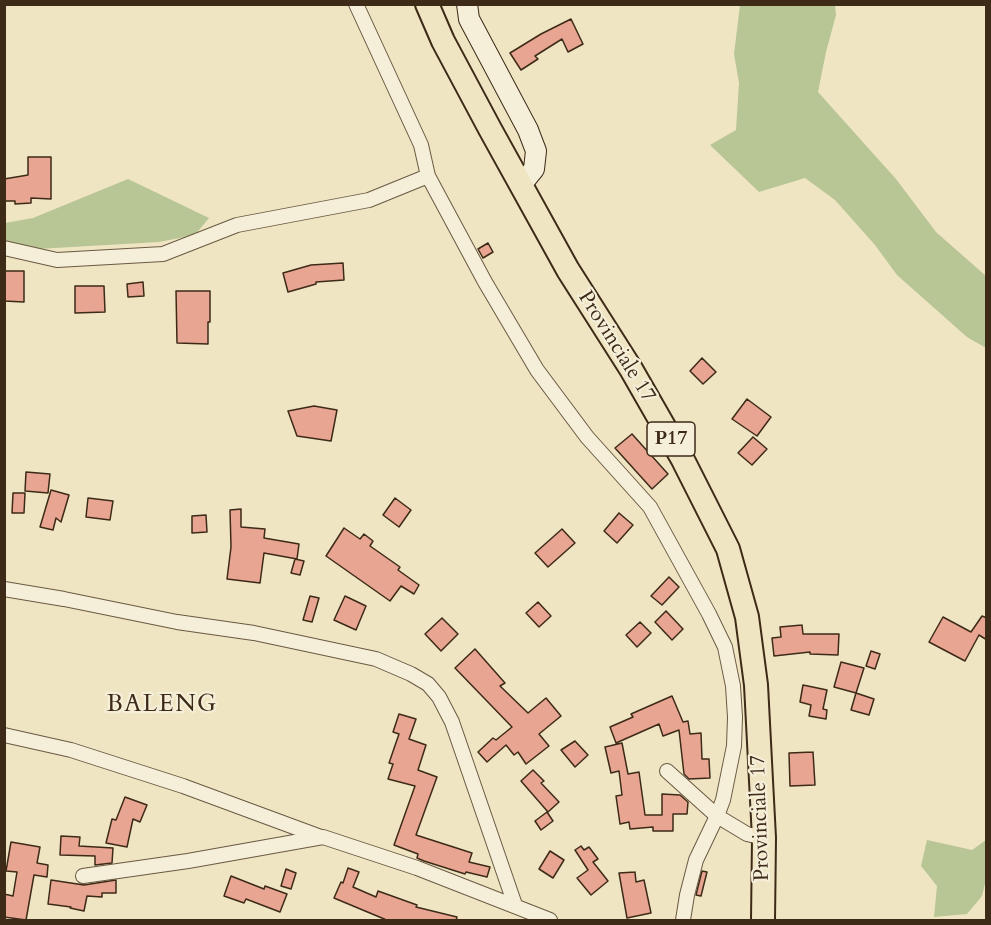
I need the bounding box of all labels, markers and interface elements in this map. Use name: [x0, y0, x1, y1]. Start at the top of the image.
street label: Provinciale 17: [572, 287, 660, 407]
road number: P17: [647, 422, 695, 456]
district label: BALENG: [106, 691, 218, 719]
street label: Provinciale 17: [746, 754, 776, 882]

